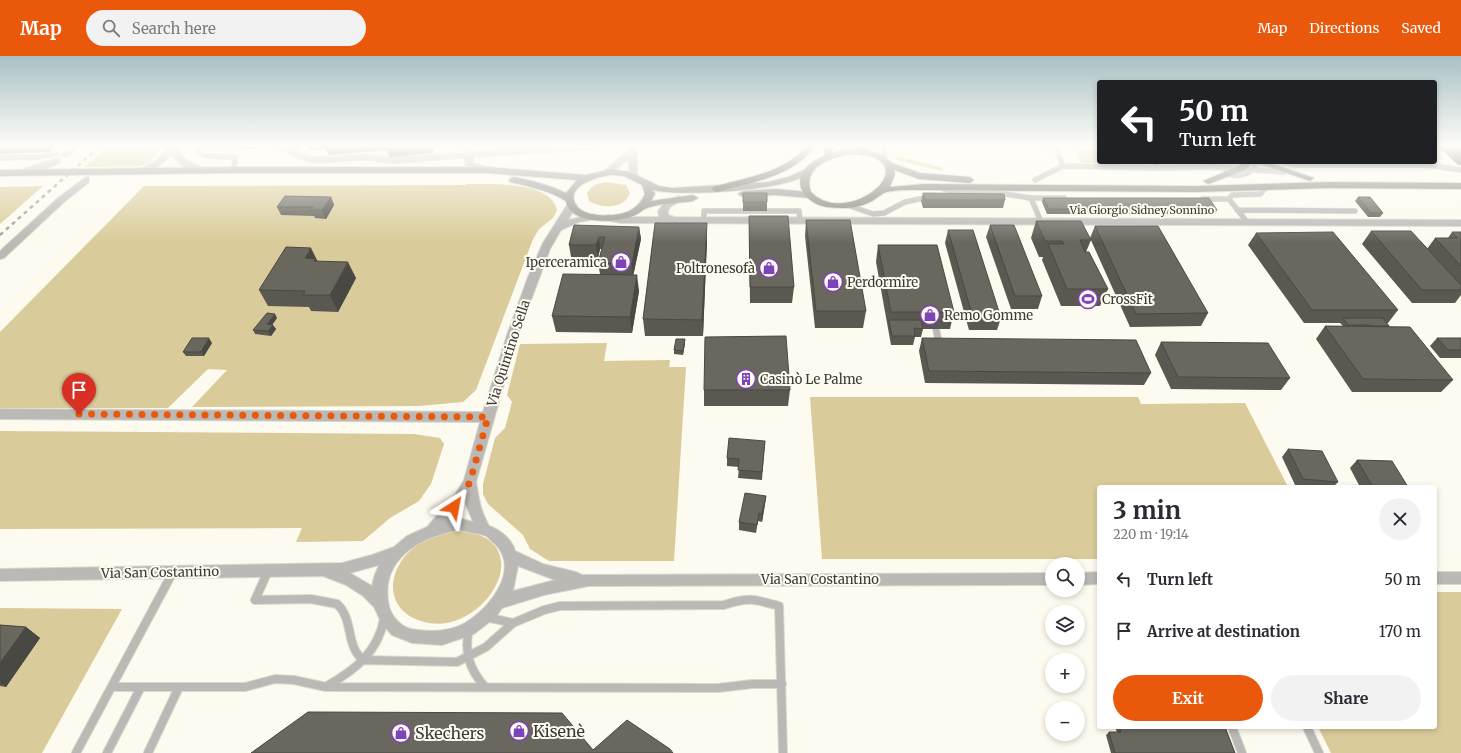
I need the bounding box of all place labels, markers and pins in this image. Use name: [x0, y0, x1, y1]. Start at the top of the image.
shop icon: Iperceramica: [610, 251, 632, 273]
place label: Iperceramica: [526, 254, 607, 271]
shop icon: Poltronesofà: [758, 257, 780, 279]
place label: Poltronesofà: [676, 260, 755, 277]
shop icon: Perdormire: [822, 271, 844, 293]
place label: Perdormire: [847, 274, 918, 291]
sports icon: CrossFit: [1077, 288, 1099, 310]
place label: CrossFit: [1102, 291, 1153, 308]
shop icon: Remo Gomme: [919, 304, 941, 326]
place label: Remo Gomme: [944, 307, 1033, 324]
building icon: Casinò Le Palme: [735, 368, 757, 390]
place label: Casinò Le Palme: [760, 371, 863, 388]
pin: [62, 373, 96, 414]
shop icon: Kisenè: [508, 720, 530, 742]
place label: Kisenè: [533, 721, 585, 741]
shop icon: Skechers: [390, 722, 412, 744]
place label: Skechers: [415, 723, 485, 743]

